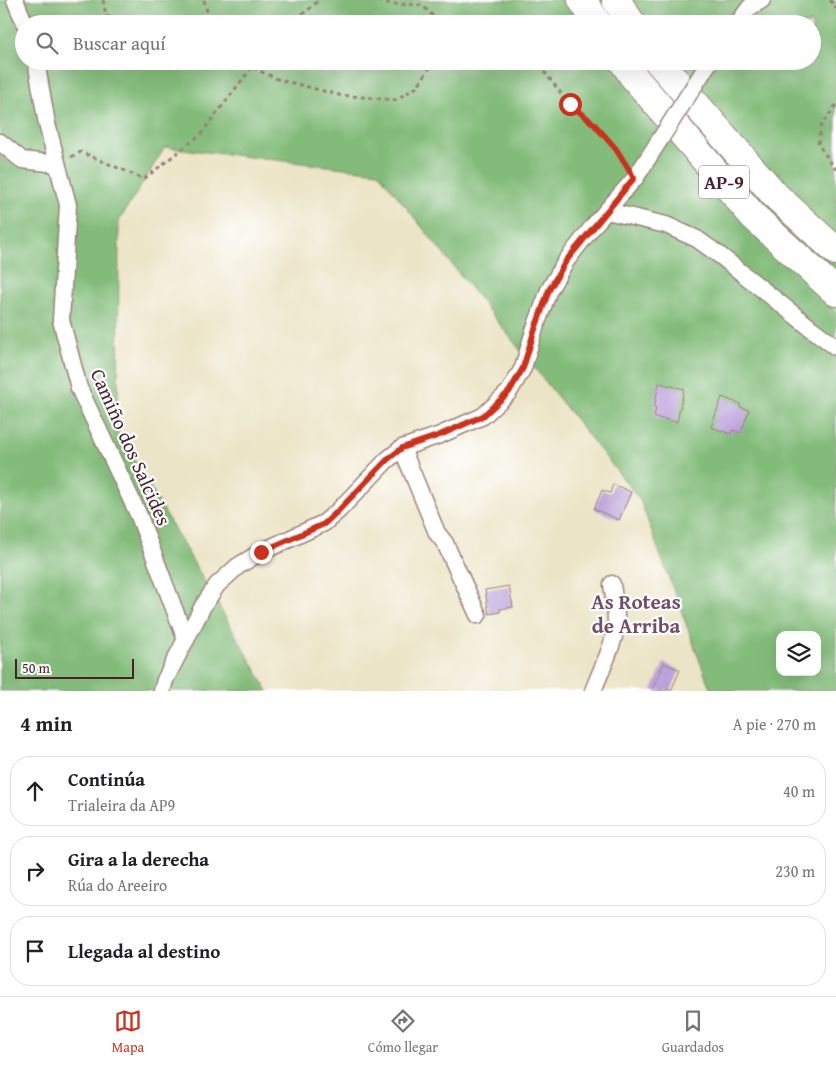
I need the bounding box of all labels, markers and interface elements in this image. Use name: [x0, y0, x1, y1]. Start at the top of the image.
search box: [15, 15, 821, 70]
icon: search: [33, 29, 61, 57]
text: Buscar aquí: [73, 29, 166, 57]
route start: [559, 93, 582, 116]
road number: AP-9: [699, 166, 749, 198]
street label: Camiño dos Salcides: [84, 364, 179, 530]
route end: [250, 541, 273, 564]
district label: As Roteas de Arriba: [591, 586, 681, 641]
map controls: [776, 631, 821, 676]
button: layers: [776, 631, 821, 676]
scale bar: [15, 656, 134, 679]
text: 50 m: [22, 658, 50, 678]
text: 4 min: [20, 708, 72, 739]
text: A pie · 270 m: [733, 712, 816, 736]
text: Continúa: [68, 765, 145, 793]
icon: ahead: [21, 777, 49, 805]
text: 40 m: [783, 779, 815, 803]
text: Trialeira da AP9: [68, 793, 175, 817]
text: Gira a la derecha: [68, 845, 209, 873]
icon: right: [21, 857, 49, 885]
text: 230 m: [775, 859, 815, 883]
text: Rúa do Areeiro: [68, 873, 167, 897]
icon: arrive: [21, 937, 49, 965]
text: Llegada al destino: [68, 937, 220, 965]
tab: Mapa: [112, 1007, 144, 1057]
tab: Cómo llegar: [368, 1007, 438, 1057]
tab: Guardados: [662, 1007, 724, 1057]

